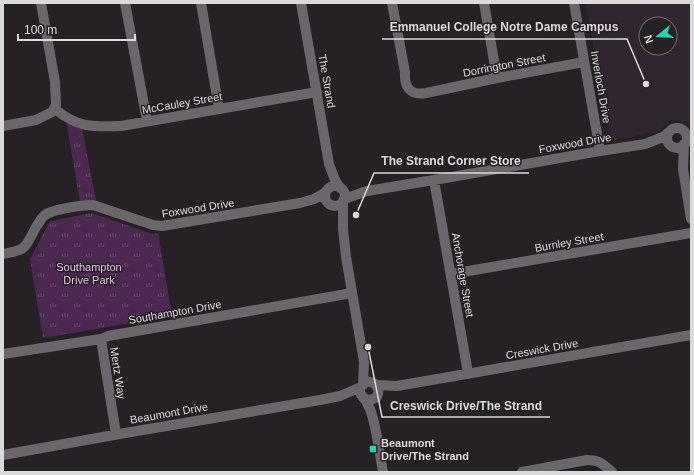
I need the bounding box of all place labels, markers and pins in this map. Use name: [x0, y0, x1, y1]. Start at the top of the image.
callout: Emmanuel College Notre Dame Campus: [382, 15, 627, 39]
callout: The Strand Corner Store: [374, 149, 529, 173]
callout: Creswick Drive/The Strand: [382, 393, 550, 417]
place label: Beaumont Drive/The Strand: [381, 437, 469, 462]
marker: Beaumont Drive/The Strand: [368, 444, 378, 454]

